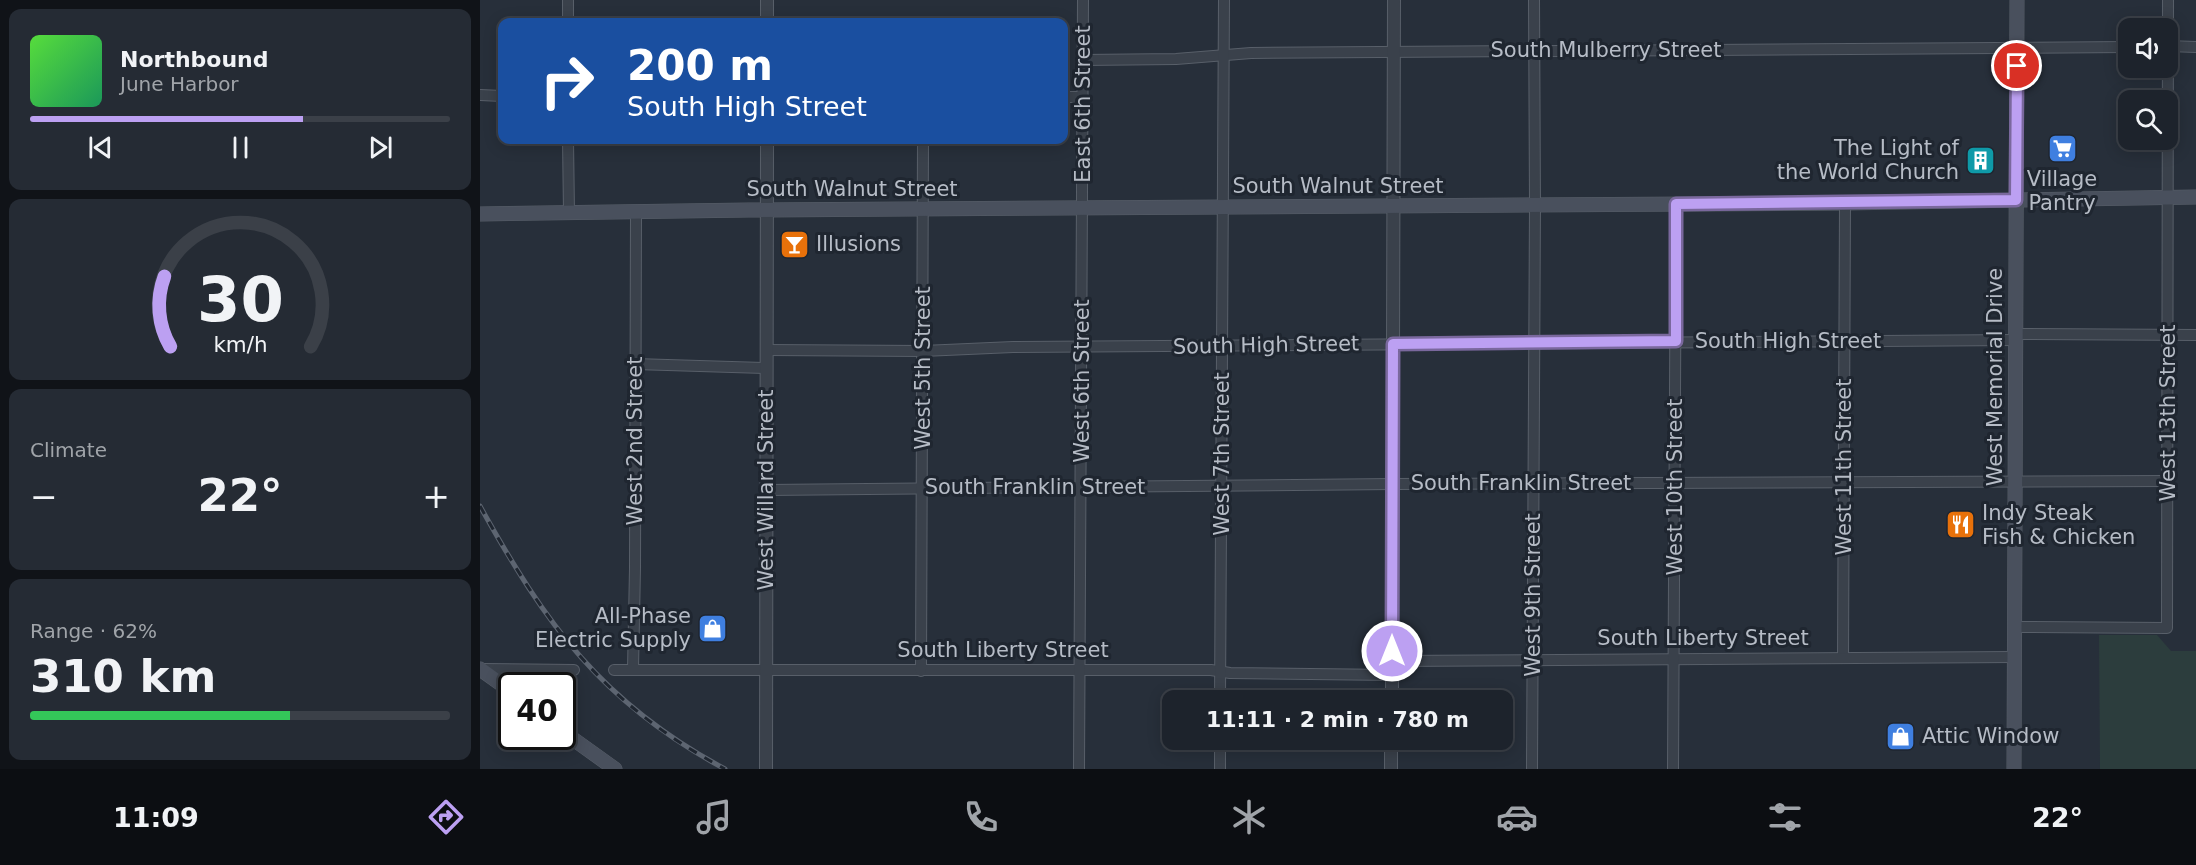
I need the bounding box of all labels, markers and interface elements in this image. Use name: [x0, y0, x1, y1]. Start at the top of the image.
map controls: [2118, 18, 2178, 150]
button: sound: [2118, 18, 2178, 78]
street label: East 6th Street: [1071, 25, 1095, 183]
street label: South Mulberry Street: [1490, 38, 1722, 62]
pin: [1991, 40, 2042, 91]
text: 200 m: [627, 41, 773, 90]
icon: right: [528, 42, 606, 120]
text: Northbound: [120, 47, 269, 72]
icon: arrive: [2000, 49, 2033, 82]
text: June Harbor: [120, 72, 239, 96]
button: search: [2118, 90, 2178, 150]
text: South High Street: [627, 91, 867, 122]
icon: previous: [84, 131, 117, 164]
icon: pause: [224, 131, 257, 164]
icon: next: [364, 131, 397, 164]
supermarket icon: Village Pantry: [2046, 132, 2078, 164]
place label: The Light of the World Church: [1777, 136, 1960, 184]
building icon: The Light of the World Church: [1964, 144, 1996, 176]
place label: Village Pantry: [2027, 167, 2097, 215]
street label: South Walnut Street: [1232, 174, 1444, 198]
street label: South Walnut Street: [746, 177, 958, 201]
bar icon: Illusions: [779, 228, 811, 260]
place label: Illusions: [816, 232, 901, 256]
text: 30: [197, 263, 283, 336]
street label: West Memorial Drive: [1983, 268, 2007, 486]
street label: West 5th Street: [911, 286, 935, 450]
street label: West 6th Street: [1070, 299, 1094, 463]
street label: West 13th Street: [2156, 324, 2180, 502]
street label: South High Street: [1695, 329, 1881, 353]
street label: South High Street: [1173, 331, 1359, 359]
text: km/h: [213, 332, 267, 357]
street label: West 2nd Street: [623, 357, 647, 525]
street label: West 7th Street: [1210, 372, 1234, 536]
street label: West 11th Street: [1832, 378, 1856, 556]
street label: West Willard Street: [754, 389, 778, 591]
street label: West 10th Street: [1663, 398, 1687, 576]
text: Climate: [30, 438, 107, 462]
text: 22°: [197, 469, 283, 522]
street label: South Franklin Street: [1411, 471, 1631, 495]
street label: South Franklin Street: [925, 475, 1145, 499]
text: −: [30, 477, 58, 516]
text: +: [422, 477, 450, 516]
place label: Indy Steak Fish & Chicken: [1982, 501, 2135, 549]
restaurant icon: Indy Steak Fish & Chicken: [1945, 509, 1977, 541]
street label: West 9th Street: [1521, 513, 1545, 677]
place label: All-Phase Electric Supply: [535, 604, 691, 652]
shop icon: All-Phase Electric Supply: [696, 612, 728, 644]
text: Range · 62%: [30, 619, 157, 643]
position arrow: [1360, 619, 1424, 683]
street label: South Liberty Street: [1597, 626, 1809, 650]
street label: South Liberty Street: [897, 638, 1109, 662]
text: 310 km: [30, 650, 216, 703]
speed limit sign: 40: [498, 672, 576, 750]
text: 11:11 · 2 min · 780 m: [1206, 707, 1469, 732]
shop icon: Attic Window: [1885, 720, 1917, 752]
place label: Attic Window: [1922, 724, 2059, 748]
icon: directions: [425, 796, 467, 838]
icon: music: [693, 796, 735, 838]
icon: phone: [960, 796, 1002, 838]
icon: climate: [1228, 796, 1270, 838]
icon: car: [1496, 796, 1538, 838]
icon: filters: [1764, 796, 1806, 838]
text: 11:09: [113, 802, 199, 833]
text: 22°: [2032, 802, 2083, 833]

